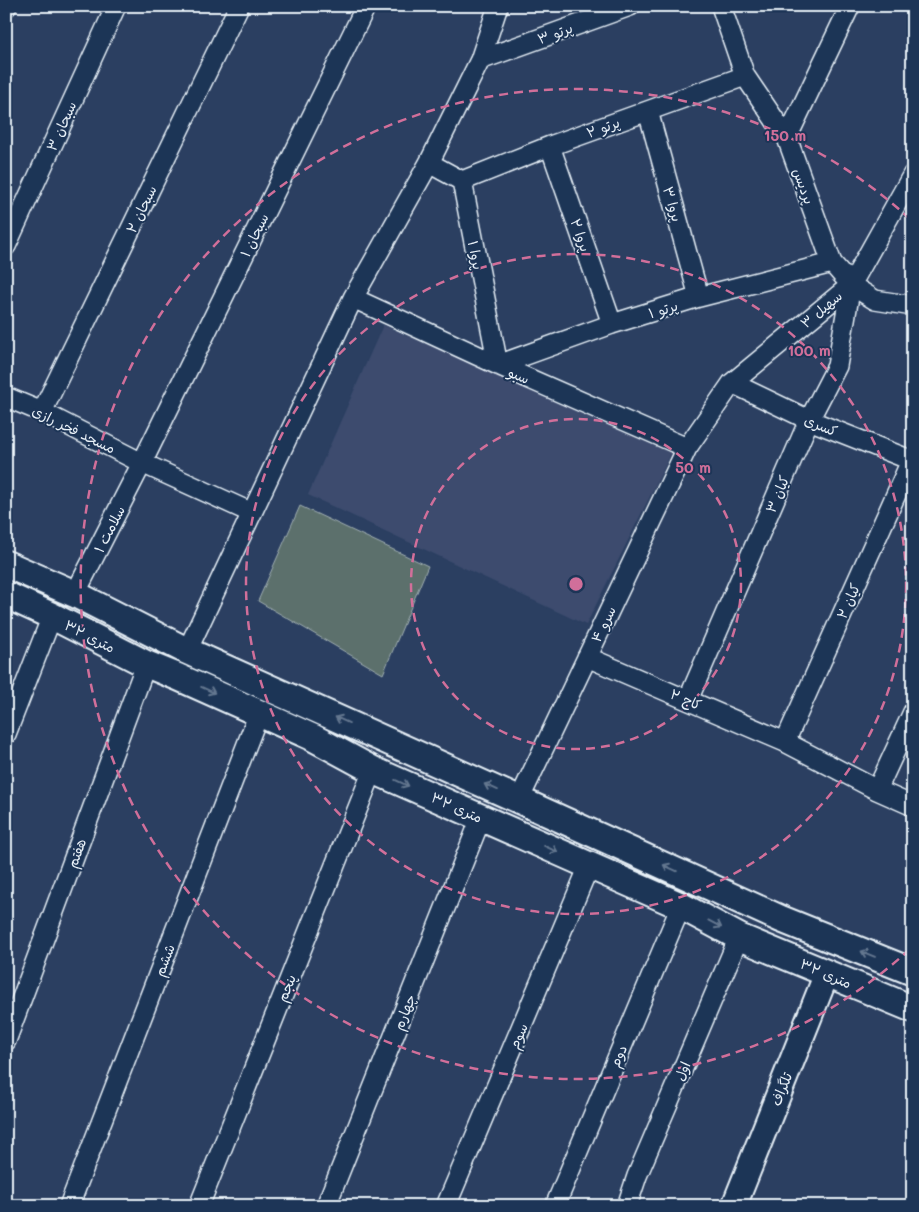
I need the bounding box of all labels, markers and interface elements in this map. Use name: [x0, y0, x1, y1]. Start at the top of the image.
street label: پرتو ۳: [535, 18, 576, 49]
street label: سبحان ۳: [42, 98, 80, 154]
street label: پرتو ۲: [584, 112, 623, 143]
text: 150 m: [764, 125, 806, 145]
street label: پردیس: [788, 165, 819, 207]
street label: سبحان ۲: [121, 182, 161, 236]
street label: پروا ۳: [658, 184, 687, 224]
street label: سبحان ۱: [235, 210, 273, 260]
street label: پروا ۲: [566, 216, 595, 254]
street label: پروا ۱: [463, 239, 488, 271]
street label: سهیل ۳: [796, 286, 846, 332]
street label: پرتو ۱: [646, 296, 680, 323]
text: 100 m: [787, 340, 831, 360]
street label: سبو: [505, 362, 533, 388]
street label: مسجد فخر رازی: [29, 401, 119, 457]
street label: کسری: [802, 410, 840, 440]
text: 50 m: [675, 457, 711, 477]
street label: کیان ۳: [761, 472, 793, 516]
street label: سلامت ۱: [89, 502, 129, 556]
centre of rings: [567, 575, 585, 593]
street label: کیان ۲: [832, 580, 864, 622]
street label: سرو ۴: [586, 603, 621, 646]
street label: ۳۲ متری: [62, 615, 118, 657]
street label: کاج ۲: [667, 684, 705, 715]
one-way arrow: [201, 686, 216, 696]
one-way arrow: [335, 715, 350, 725]
one-way arrow: [394, 779, 409, 789]
one-way arrow: [484, 781, 499, 791]
street label: ۳۲ متری: [428, 787, 486, 827]
street label: هفتم: [62, 836, 92, 871]
one-way arrow: [543, 844, 558, 854]
one-way arrow: [663, 863, 678, 873]
one-way arrow: [707, 919, 722, 929]
street label: ششم: [149, 941, 181, 980]
one-way arrow: [860, 949, 876, 958]
street label: ۳۲ متری: [797, 954, 855, 992]
street label: پنجم: [272, 971, 302, 1005]
street label: چهارم: [388, 991, 422, 1033]
street label: سوم: [504, 1020, 535, 1053]
street label: دوم: [605, 1042, 633, 1071]
street label: اول: [669, 1058, 695, 1084]
street label: تلگراف: [766, 1069, 797, 1109]

